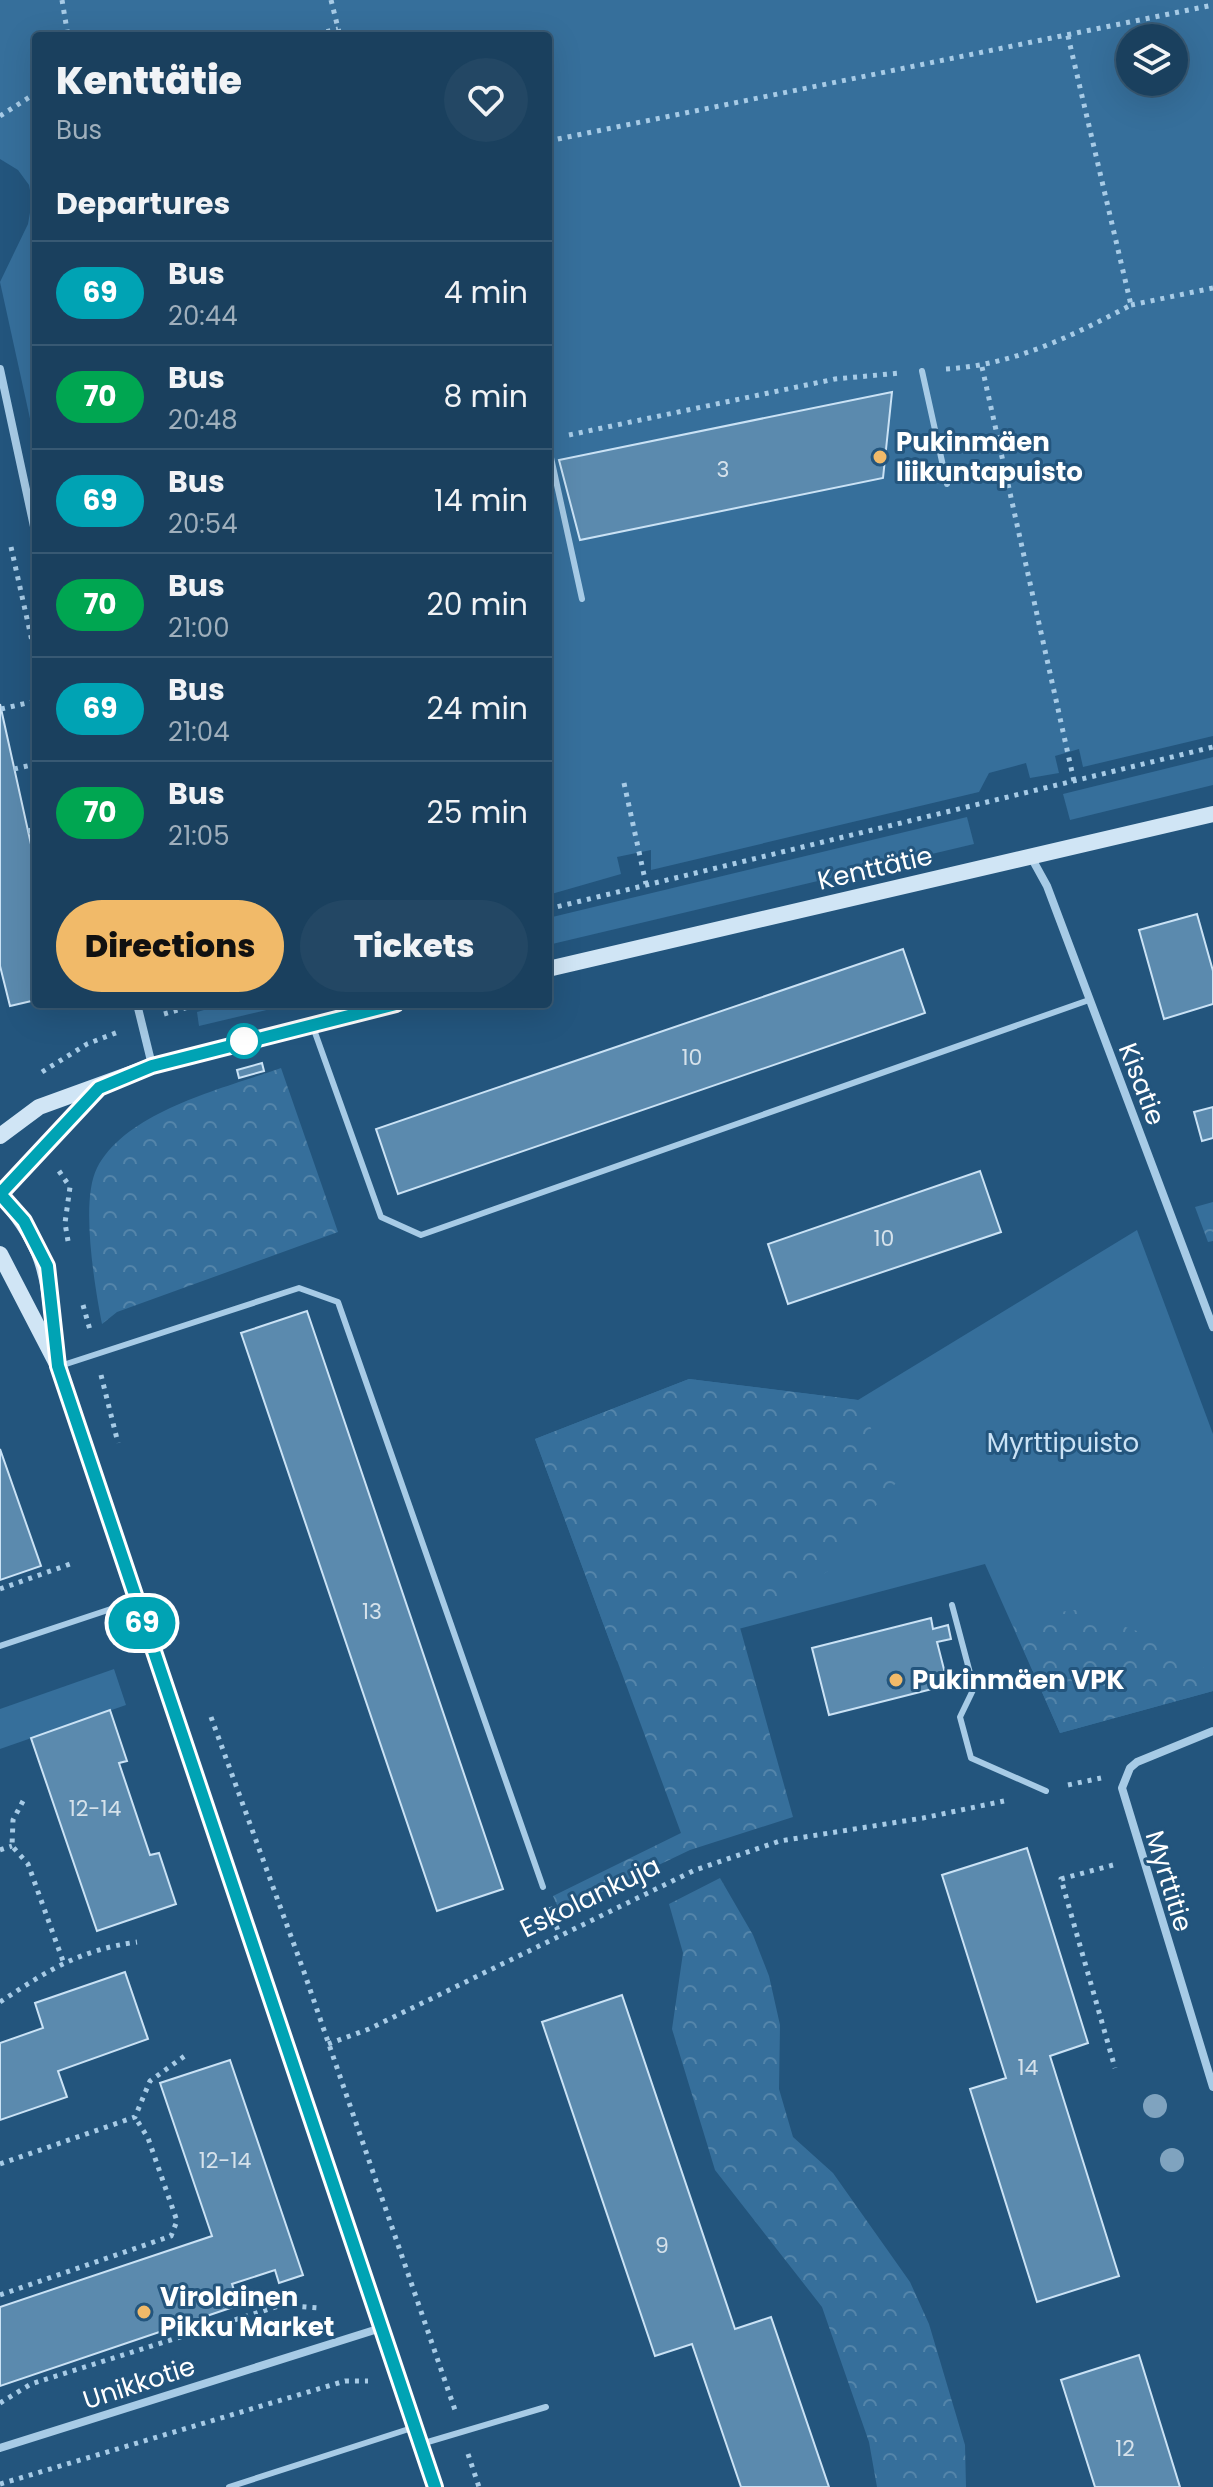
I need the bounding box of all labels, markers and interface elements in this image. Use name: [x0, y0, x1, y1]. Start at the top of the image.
map controls: [1116, 24, 1188, 96]
button: layers: [1116, 24, 1188, 96]
text: Kenttätie: [56, 54, 242, 107]
button: heart: [444, 58, 528, 142]
text: Bus: [56, 112, 102, 148]
text: Departures: [56, 182, 230, 225]
text: Bus: [168, 252, 225, 295]
text: 4 min: [444, 271, 528, 314]
text: 69: [82, 273, 118, 312]
text: 20:44: [168, 298, 238, 334]
text: Bus: [168, 356, 225, 399]
text: 8 min: [444, 375, 528, 418]
text: 70: [83, 377, 117, 416]
text: 20:48: [168, 402, 238, 438]
place label: Pukinmäen liikuntapuisto: [896, 424, 1083, 490]
marker: Pukinmäen liikuntapuisto: [871, 448, 889, 466]
house number: 3: [717, 454, 729, 485]
text: Bus: [168, 460, 225, 503]
text: 14 min: [434, 479, 528, 522]
text: 69: [82, 481, 118, 520]
text: 20:54: [168, 506, 238, 542]
text: Bus: [168, 564, 225, 607]
text: 20 min: [426, 583, 528, 626]
text: 70: [83, 585, 117, 624]
text: 21:00: [168, 610, 229, 646]
text: Bus: [168, 668, 225, 711]
text: 24 min: [426, 687, 528, 730]
text: 69: [82, 689, 118, 728]
text: 21:04: [168, 714, 230, 750]
text: Bus: [168, 772, 225, 815]
text: 25 min: [426, 791, 528, 834]
text: 70: [83, 793, 117, 832]
text: 21:05: [168, 818, 229, 854]
street label: Kenttätie: [814, 837, 936, 899]
button: Directions: [56, 900, 284, 992]
button: Tickets: [300, 900, 528, 992]
unlabelled marker: [227, 1024, 261, 1058]
street label: Kisatie: [1110, 1038, 1174, 1130]
house number: 10: [682, 1042, 702, 1073]
house number: 10: [874, 1223, 894, 1254]
park label: Myrttipuisto: [987, 1425, 1139, 1461]
house number: 13: [362, 1596, 382, 1627]
line badge: 69: [106, 1597, 178, 1649]
text: 69: [124, 1603, 160, 1642]
place label: Pukinmäen VPK: [912, 1662, 1125, 1698]
marker: Pukinmäen VPK: [887, 1671, 905, 1689]
house number: 12-14: [69, 1793, 122, 1824]
street label: Myrttitie: [1137, 1826, 1201, 1936]
street label: Eskolankuja: [514, 1848, 666, 1946]
house number: 14: [1018, 2052, 1039, 2083]
house number: 12-14: [199, 2145, 252, 2176]
house number: 9: [655, 2230, 669, 2261]
place label: Virolainen Pikku Market: [160, 2279, 334, 2345]
marker: Virolainen Pikku Market: [135, 2303, 153, 2321]
street label: Unikkotie: [78, 2348, 200, 2418]
house number: 12: [1115, 2433, 1135, 2464]

